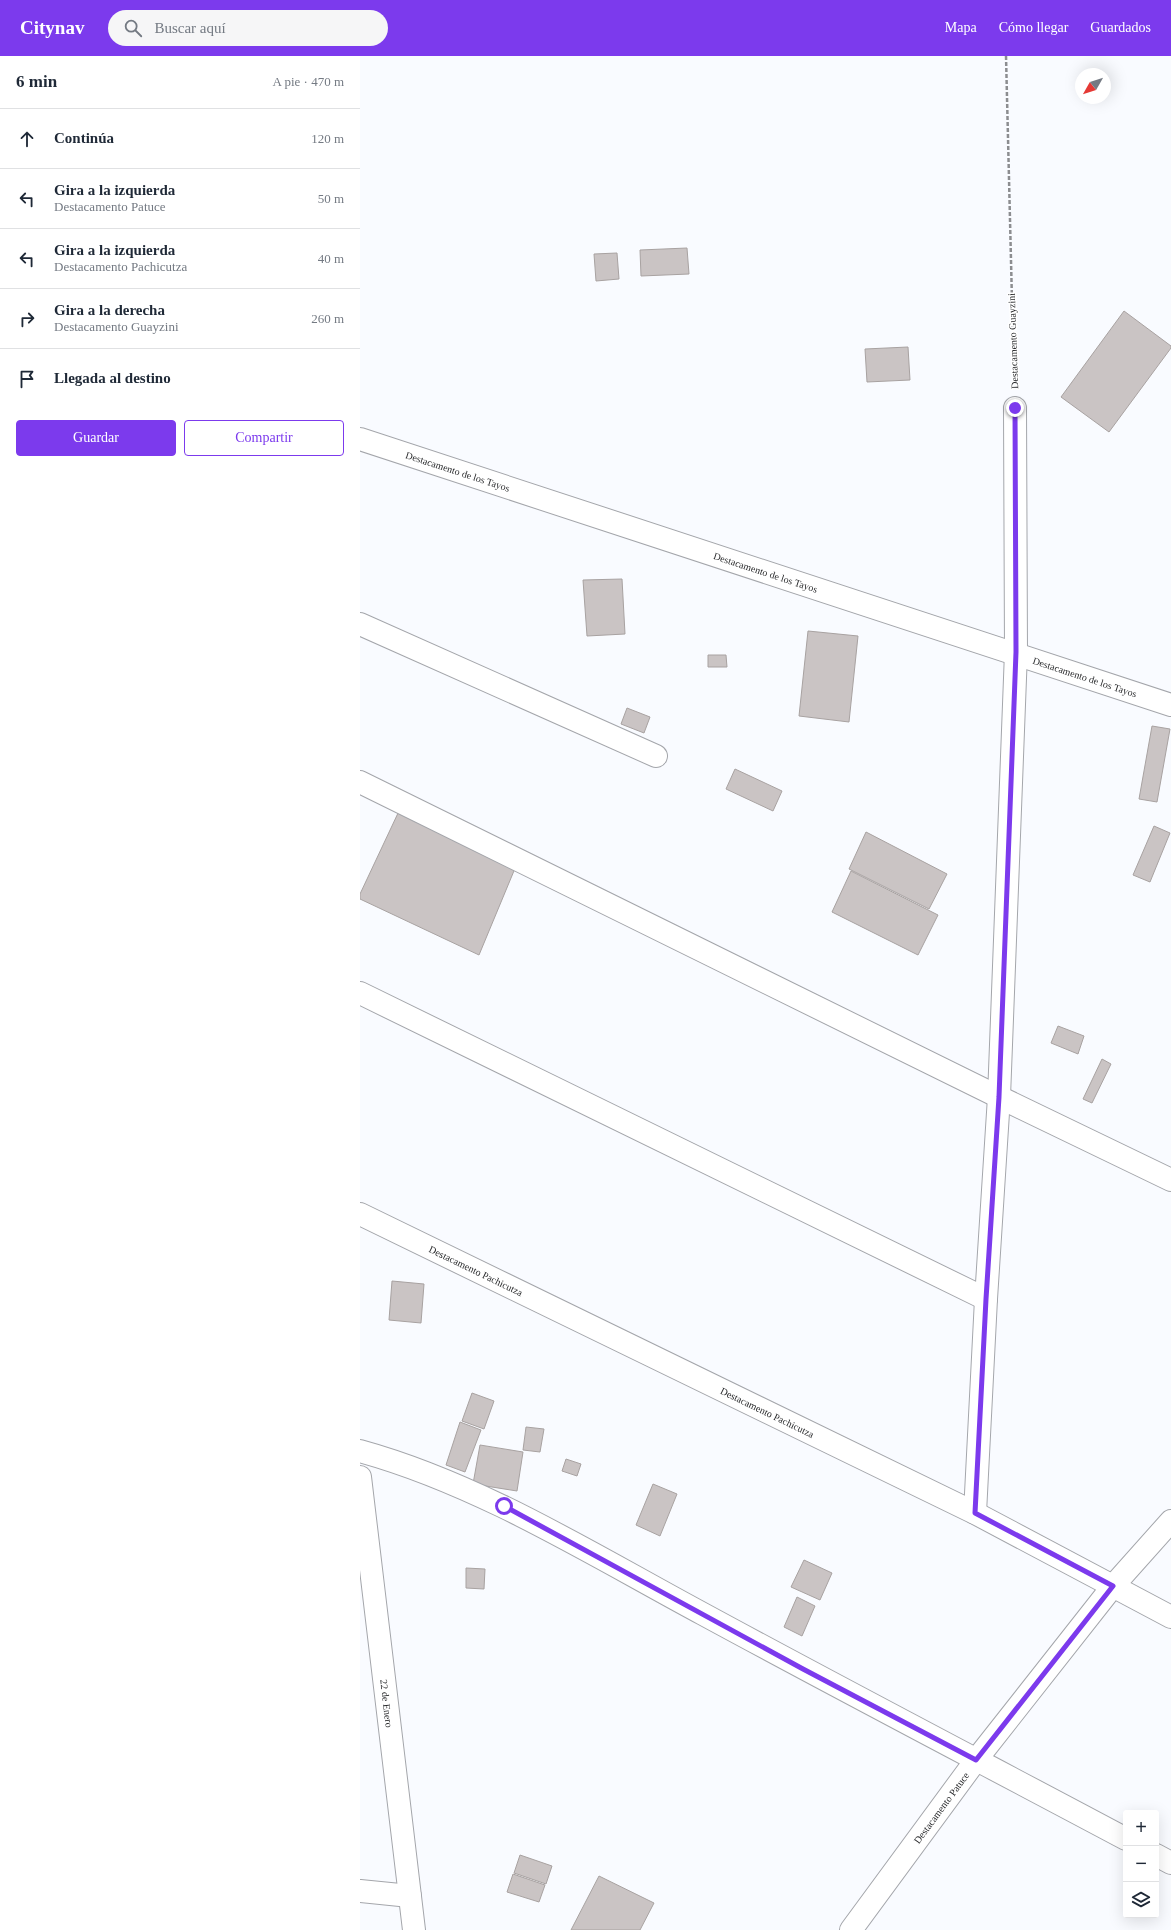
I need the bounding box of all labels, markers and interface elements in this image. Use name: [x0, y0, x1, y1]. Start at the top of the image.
search box: [108, 10, 388, 46]
text: Citynav: [20, 17, 84, 38]
icon: search: [122, 17, 144, 39]
text: Buscar aquí: [154, 20, 226, 36]
text: Mapa: [945, 20, 977, 35]
text: Cómo llegar: [999, 20, 1068, 35]
text: Guardados: [1090, 20, 1151, 35]
north arrow: [1075, 68, 1111, 104]
text: 6 min: [16, 72, 57, 91]
text: A pie · 470 m: [273, 74, 344, 89]
icon: ahead: [16, 128, 38, 150]
text: Continúa: [54, 130, 114, 146]
text: 120 m: [311, 131, 344, 146]
text: Gira a la izquierda: [54, 182, 175, 198]
icon: left: [16, 188, 38, 210]
text: 50 m: [318, 191, 344, 206]
text: Destacamento Patuce: [54, 199, 166, 214]
text: Gira a la izquierda: [54, 242, 175, 258]
icon: left: [16, 248, 38, 270]
text: 40 m: [318, 251, 344, 266]
text: Destacamento Pachicutza: [54, 259, 187, 274]
street label: Destacamento Guayzini: [1006, 293, 1020, 389]
text: Gira a la derecha: [54, 302, 165, 318]
icon: right: [16, 308, 38, 330]
text: 260 m: [311, 311, 344, 326]
text: Destacamento Guayzini: [54, 319, 179, 334]
icon: arrive: [16, 368, 38, 390]
text: Llegada al destino: [54, 370, 171, 386]
route end: [1006, 399, 1024, 417]
button: Guardar: [16, 420, 176, 456]
button: Compartir: [184, 420, 344, 456]
street label: Destacamento de los Tayos: [404, 449, 511, 493]
street label: Destacamento de los Tayos: [712, 550, 819, 594]
street label: Destacamento de los Tayos: [1031, 655, 1139, 699]
street label: Destacamento Pachicutza: [427, 1243, 525, 1298]
street label: Destacamento Pachicutza: [719, 1385, 816, 1440]
route start: [495, 1497, 513, 1515]
street label: 22 de Enero: [379, 1679, 395, 1728]
street label: Destacamento Patuce: [911, 1769, 971, 1845]
map controls: [1123, 1810, 1159, 1918]
button: +: [1123, 1810, 1159, 1846]
button: −: [1123, 1846, 1159, 1882]
button: layers: [1123, 1882, 1159, 1918]

